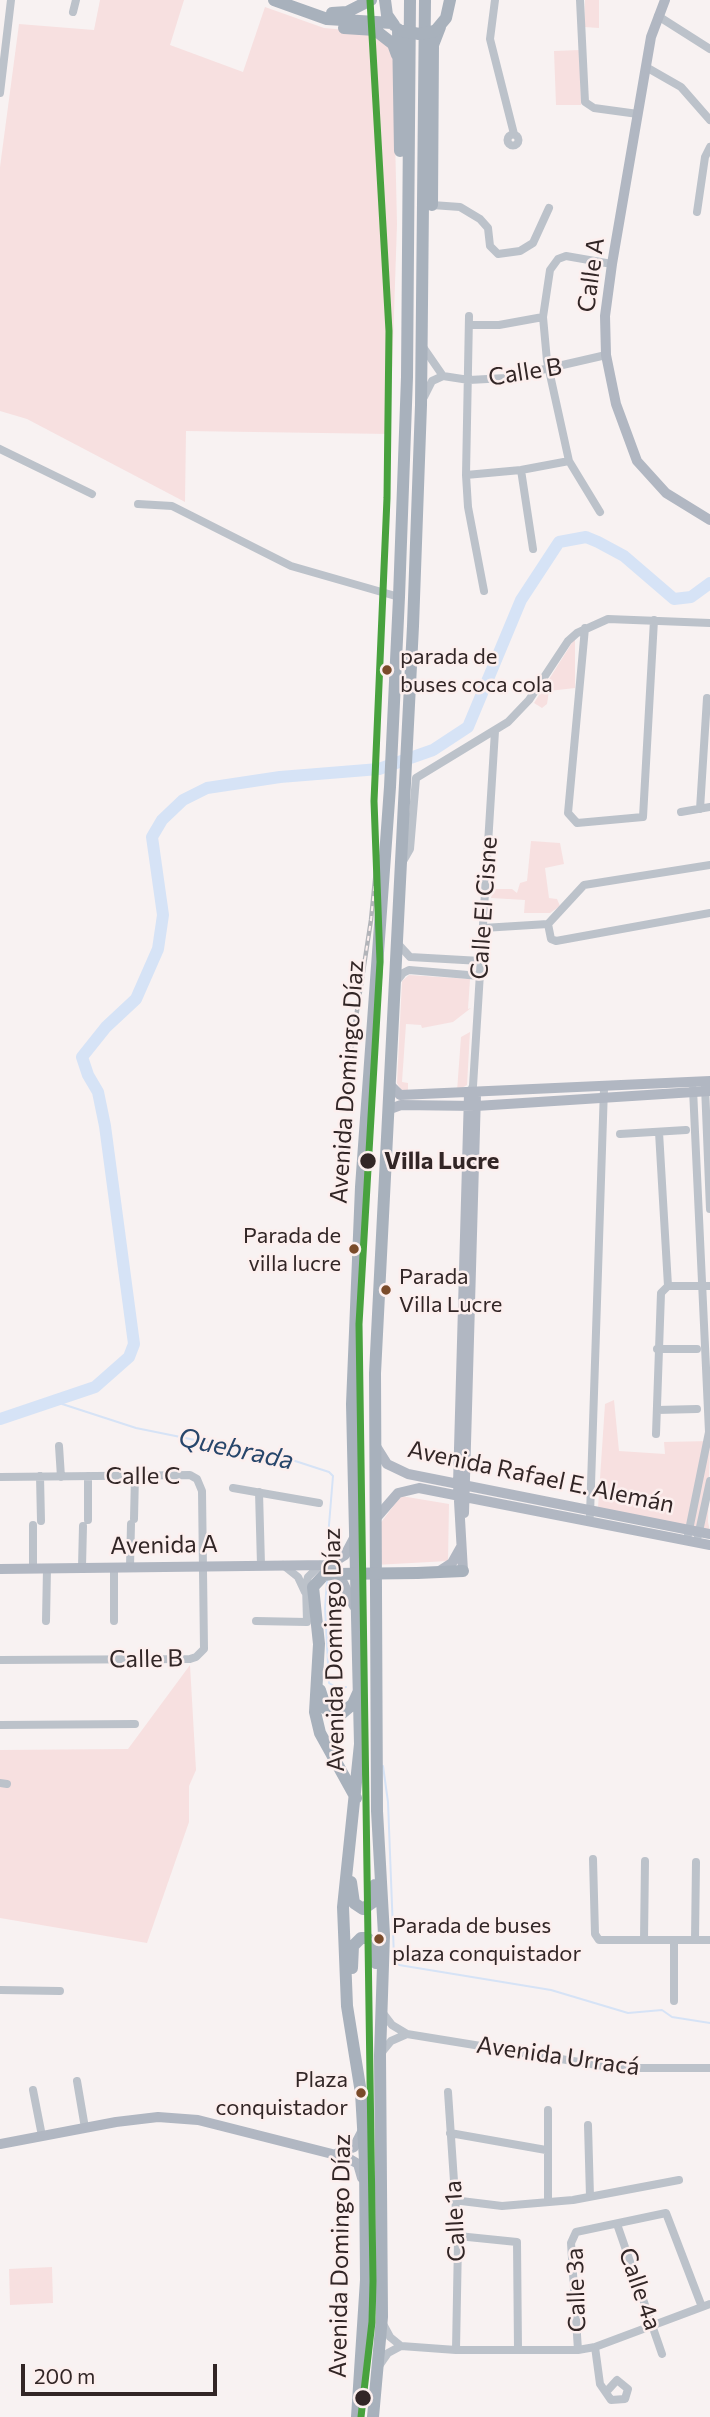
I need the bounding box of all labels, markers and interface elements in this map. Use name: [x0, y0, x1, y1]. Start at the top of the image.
street label: Calle A: [572, 236, 610, 314]
street label: Calle B: [486, 352, 564, 392]
place label: parada de buses coca cola: [400, 644, 553, 696]
marker: parada de buses coca cola: [380, 663, 394, 677]
street label: Calle El Cisne: [465, 836, 503, 980]
street label: Avenida Domingo Díaz: [324, 959, 370, 1205]
place label: Villa Lucre: [384, 1147, 499, 1175]
marker: Villa Lucre: [358, 1151, 378, 1171]
place label: Parada de villa lucre: [243, 1223, 341, 1274]
marker: Parada de villa lucre: [347, 1242, 361, 1256]
place label: Parada Villa Lucre: [399, 1264, 502, 1316]
marker: Parada Villa Lucre: [379, 1283, 393, 1297]
water label: Quebrada: [175, 1422, 297, 1476]
street label: Avenida Rafael E. Alemán: [405, 1435, 677, 1519]
street label: Calle C: [106, 1462, 180, 1490]
street label: Avenida Domingo Díaz: [317, 1528, 351, 1772]
street label: Avenida A: [110, 1530, 218, 1560]
street label: Calle B: [109, 1644, 183, 1674]
place label: Parada de buses plaza conquistador: [392, 1913, 581, 1965]
marker: Parada de buses plaza conquistador: [372, 1932, 386, 1946]
street label: Avenida Urracá: [475, 2030, 641, 2082]
place label: Plaza conquistador: [215, 2067, 348, 2118]
marker: Plaza conquistador: [354, 2086, 368, 2100]
street label: Avenida Domingo Díaz: [323, 2134, 357, 2378]
street label: Calle 1a: [438, 2180, 472, 2262]
street label: Calle 4a: [612, 2244, 668, 2334]
street label: Calle 3a: [560, 2247, 592, 2333]
scale bar: [24, 2350, 220, 2394]
text: 200 m: [34, 2363, 95, 2388]
unlabelled marker: [353, 2388, 373, 2408]

